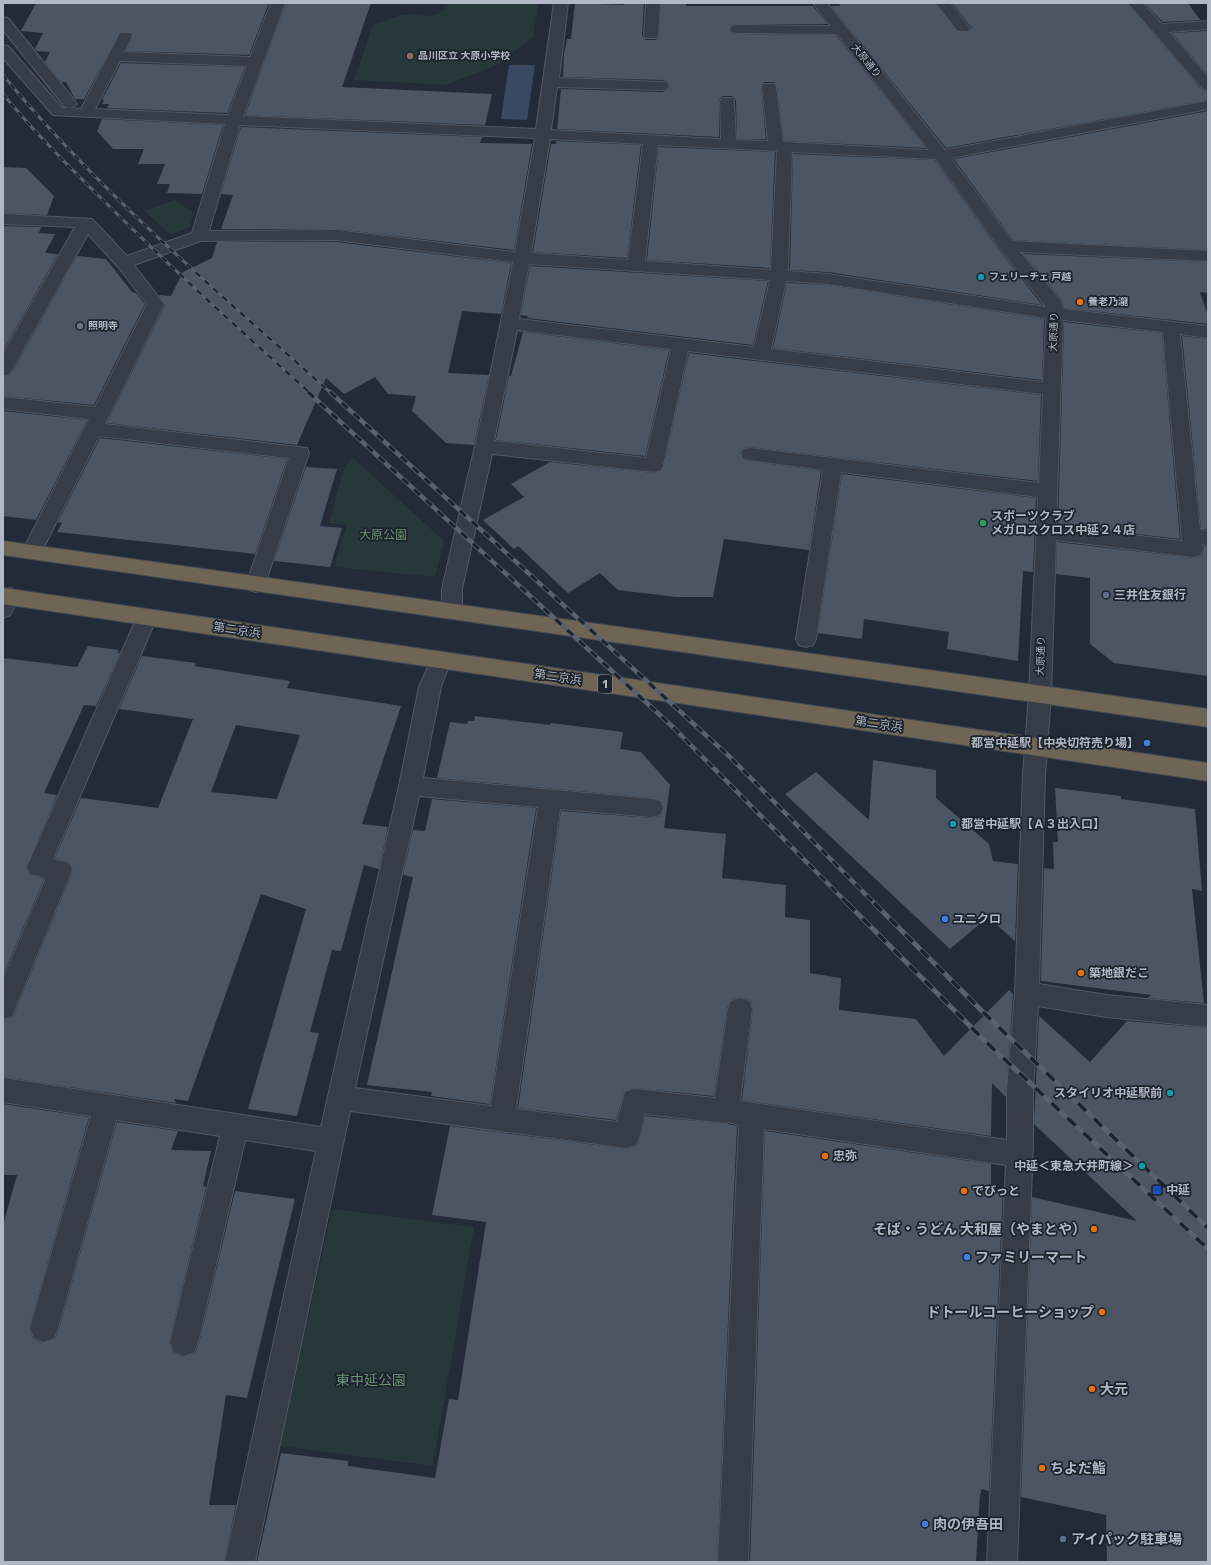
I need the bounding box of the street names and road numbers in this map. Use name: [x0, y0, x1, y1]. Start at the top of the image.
street label: 大原通り: [849, 42, 883, 80]
street label: 大原通り: [1047, 312, 1061, 352]
street label: 第二京浜: [212, 620, 262, 640]
street label: 大原通り: [1034, 636, 1048, 676]
street label: 第二京浜: [533, 667, 583, 687]
road number: 1: [598, 675, 612, 693]
street label: 第二京浜: [854, 714, 904, 734]

